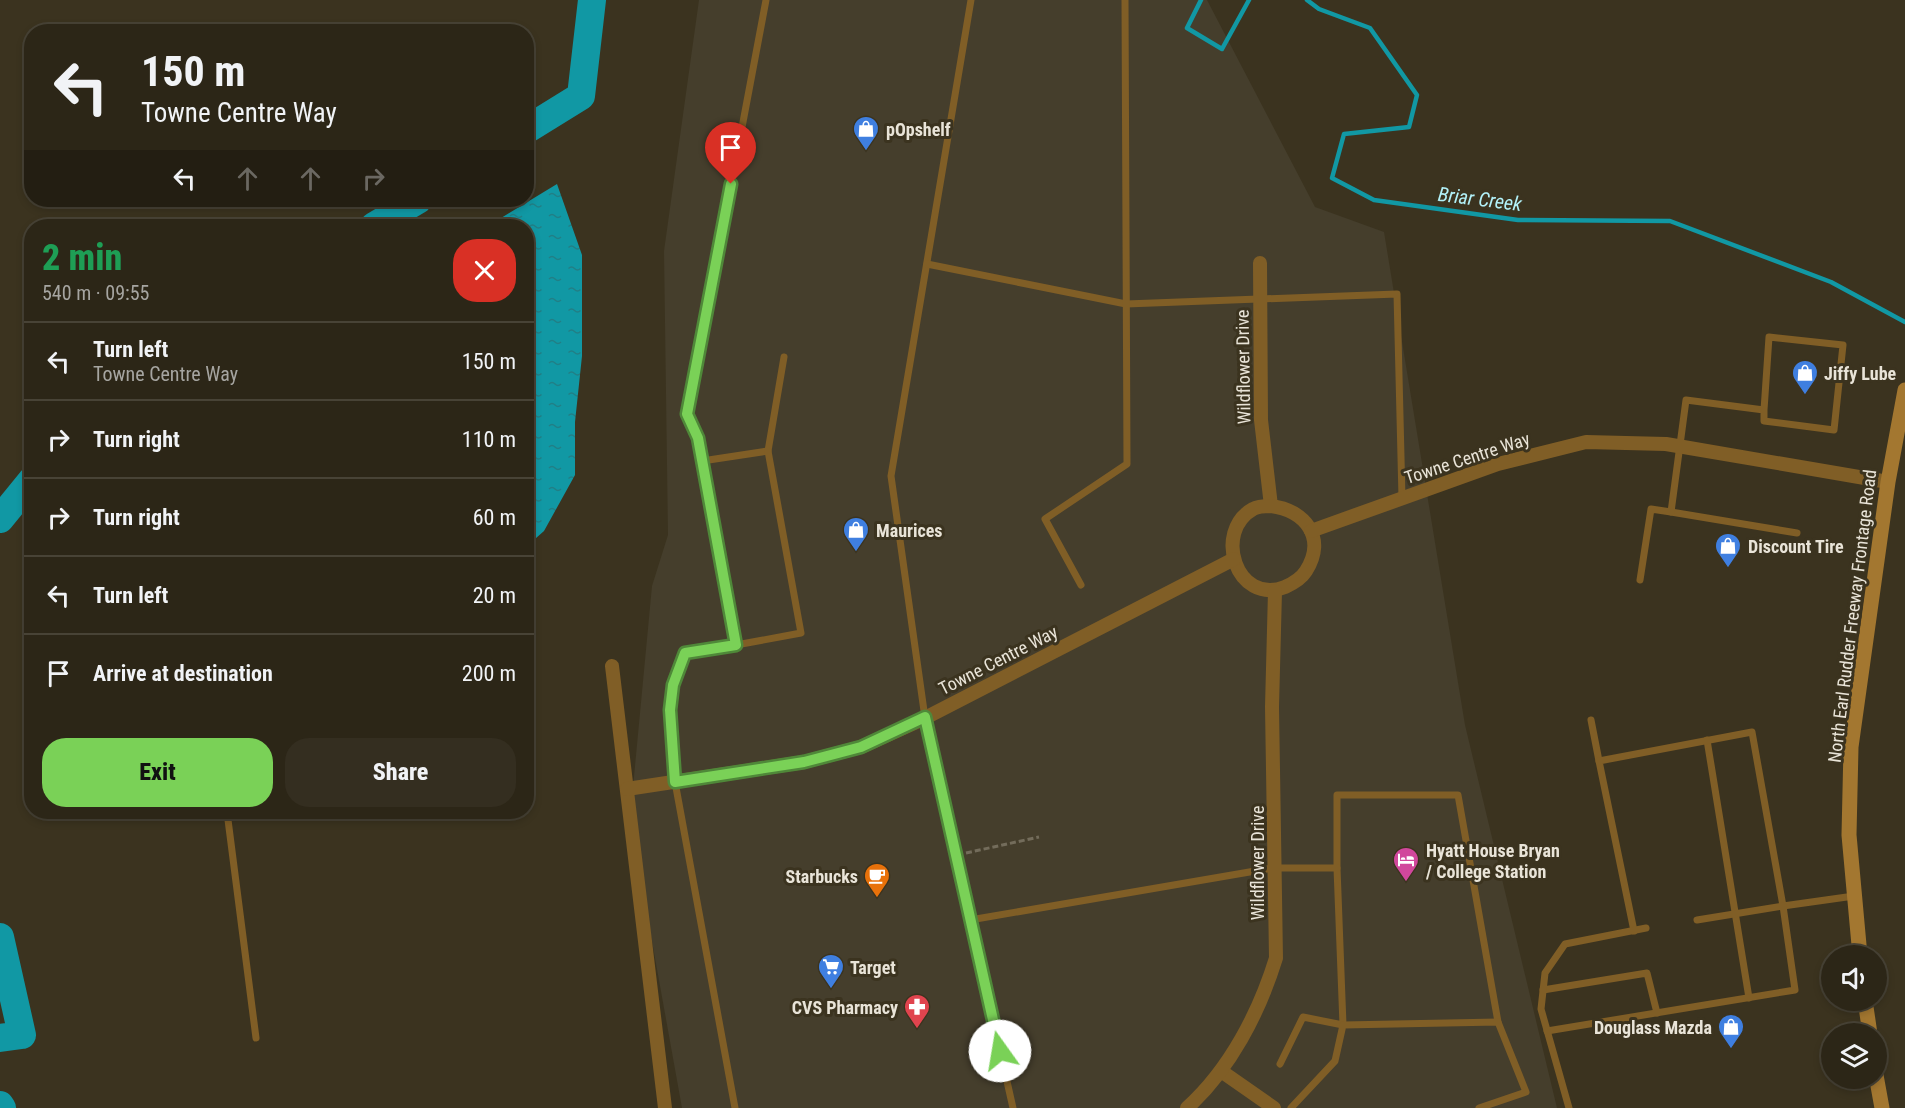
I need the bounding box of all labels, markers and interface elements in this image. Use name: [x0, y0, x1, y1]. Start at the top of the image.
text: 150 m: [141, 47, 246, 96]
icon: left: [42, 48, 120, 126]
text: Towne Centre Way: [141, 97, 337, 129]
shop icon: pOpshelf: [851, 114, 881, 152]
place label: pOpshelf: [886, 119, 951, 140]
pin: [705, 122, 756, 184]
icon: arrive: [714, 131, 747, 164]
icon: left: [168, 162, 201, 195]
icon: ahead: [231, 162, 264, 195]
icon: ahead: [294, 162, 327, 195]
icon: right: [357, 162, 390, 195]
water label: Briar Creek: [1437, 182, 1525, 216]
text: 2 min: [42, 237, 122, 279]
button: close: [453, 239, 516, 302]
text: 540 m · 09:55: [42, 281, 149, 305]
street label: Wildflower Drive: [1232, 309, 1254, 425]
text: Turn left: [93, 337, 168, 362]
icon: left: [42, 345, 75, 378]
text: 150 m: [462, 349, 516, 374]
shop icon: Jiffy Lube: [1790, 358, 1820, 396]
text: Towne Centre Way: [93, 362, 238, 386]
place label: Jiffy Lube: [1824, 363, 1897, 384]
icon: right: [42, 423, 75, 456]
text: Turn right: [93, 427, 180, 452]
text: 110 m: [462, 427, 516, 452]
street label: Towne Centre Way: [1402, 428, 1533, 488]
street label: North Earl Rudder Freeway Frontage Road: [1824, 468, 1880, 764]
icon: right: [42, 501, 75, 534]
text: Turn right: [93, 505, 180, 530]
text: 60 m: [473, 505, 516, 530]
shop icon: Maurices: [841, 515, 871, 553]
place label: Maurices: [876, 520, 943, 541]
shop icon: Discount Tire: [1713, 531, 1743, 569]
place label: Discount Tire: [1748, 536, 1844, 557]
icon: left: [42, 579, 75, 612]
text: Turn left: [93, 583, 168, 608]
text: 20 m: [473, 583, 516, 608]
street label: Towne Centre Way: [935, 621, 1061, 699]
icon: arrive: [42, 657, 75, 690]
text: Arrive at destination: [93, 661, 273, 686]
text: 200 m: [462, 661, 516, 686]
button: Exit: [42, 738, 273, 807]
button: Share: [285, 738, 516, 807]
street label: Wildflower Drive: [1247, 806, 1268, 920]
place label: Hyatt House Bryan / College Station: [1425, 840, 1560, 882]
hotel icon: Hyatt House Bryan / College Station: [1391, 845, 1421, 883]
cafe icon: Starbucks: [862, 861, 892, 899]
place label: Starbucks: [786, 866, 858, 887]
map controls: [1821, 945, 1887, 1089]
button: sound: [1821, 945, 1887, 1011]
supermarket icon: Target: [816, 952, 846, 990]
place label: Target: [850, 957, 896, 978]
pharmacy icon: CVS Pharmacy: [902, 992, 932, 1030]
place label: CVS Pharmacy: [792, 997, 898, 1018]
shop icon: Douglass Mazda: [1716, 1012, 1746, 1050]
place label: Douglass Mazda: [1594, 1017, 1712, 1038]
position arrow: [968, 1019, 1032, 1083]
button: layers: [1821, 1023, 1887, 1089]

